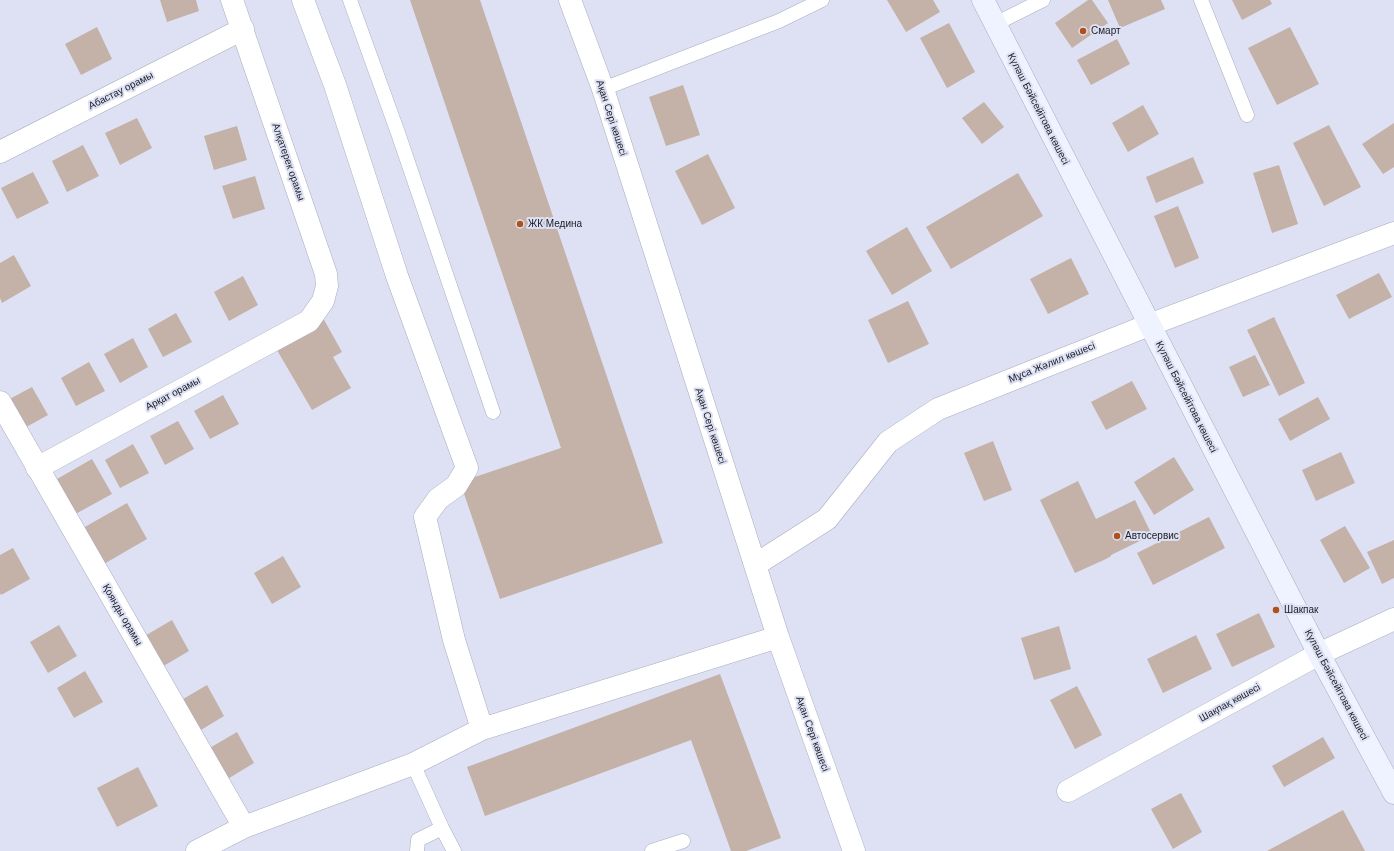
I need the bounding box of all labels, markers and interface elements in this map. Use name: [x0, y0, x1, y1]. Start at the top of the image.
place label: Смарт: [1091, 25, 1121, 37]
marker: Смарт: [1078, 26, 1088, 36]
street label: Күләш Бәйсейітова көшесі: [1005, 51, 1071, 167]
street label: Абастау орамы: [87, 69, 155, 113]
street label: Ақан Сері көшесі: [593, 79, 629, 157]
street label: Алқатерек орамы: [269, 122, 307, 202]
place label: ЖК Медина: [528, 218, 582, 230]
marker: ЖК Медина: [515, 219, 525, 229]
street label: Күләш Бәйсейітова көшесі: [1153, 339, 1219, 455]
street label: Мұса Жәлил көшесі: [1007, 340, 1097, 386]
street label: Арқат орамы: [144, 375, 202, 413]
street label: Ақан Сері көшесі: [692, 387, 728, 465]
place label: Автосервис: [1125, 530, 1179, 542]
marker: Автосервис: [1112, 531, 1122, 541]
street label: Қоянды орамы: [100, 582, 144, 648]
place label: Шакпак: [1284, 604, 1318, 616]
marker: Шакпак: [1271, 605, 1281, 615]
street label: Күләш Бәйсейітова көшесі: [1302, 628, 1370, 742]
street label: Шақпақ көшесі: [1197, 681, 1263, 725]
street label: Ақан Сері көшесі: [793, 695, 831, 773]

